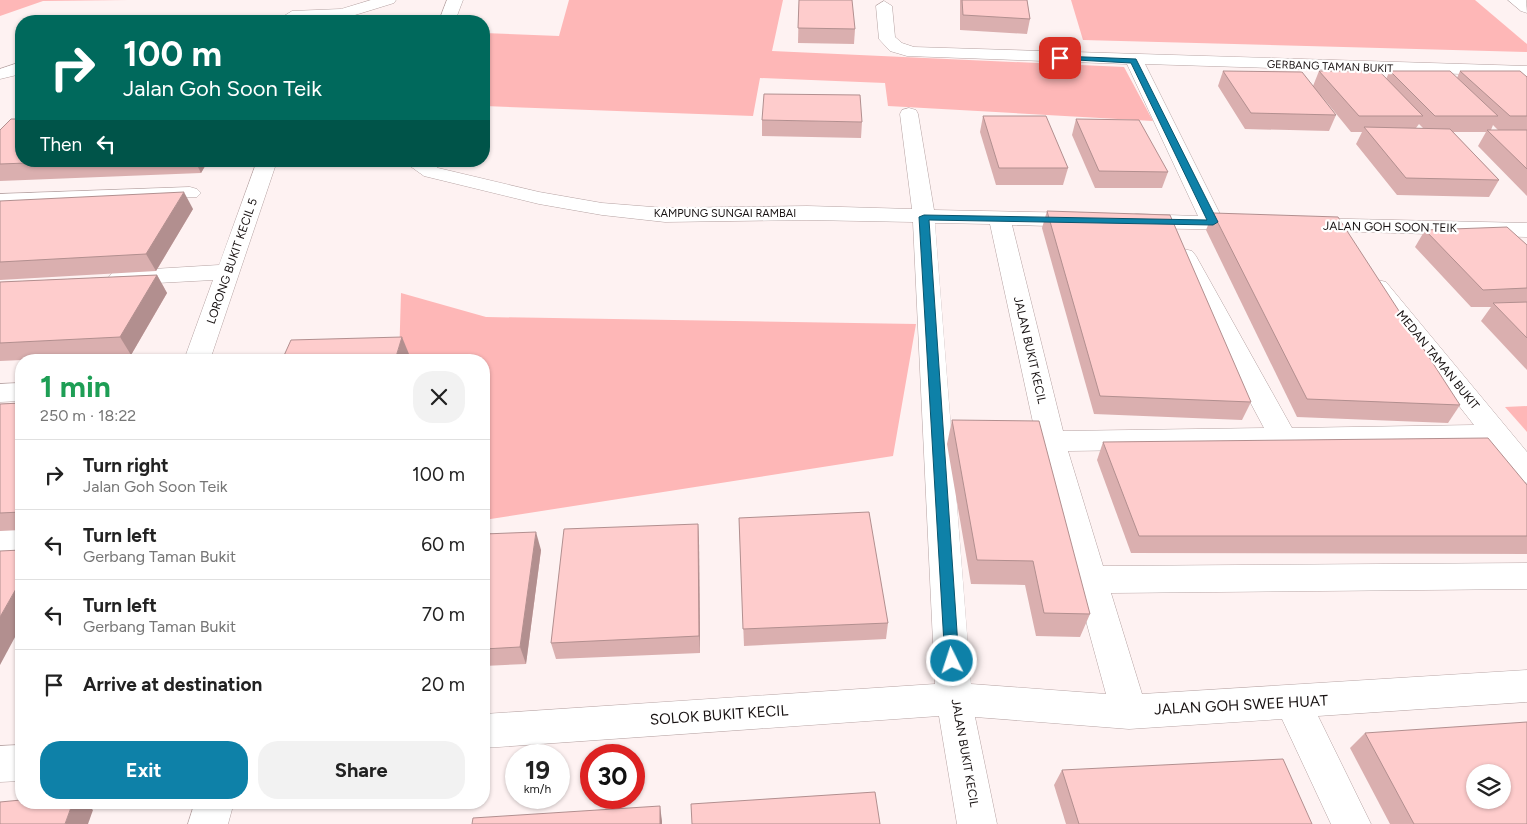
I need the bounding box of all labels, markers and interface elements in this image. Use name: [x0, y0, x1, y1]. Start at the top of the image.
text: 100 m: [123, 33, 222, 75]
icon: right: [40, 35, 105, 100]
pin: [1039, 37, 1081, 79]
icon: arrive: [1046, 44, 1074, 72]
street label: GERBANG TAMAN BUKIT: [1267, 58, 1393, 75]
text: Jalan Goh Soon Teik: [123, 75, 322, 102]
icon: left: [92, 130, 120, 158]
text: Then: [40, 133, 82, 156]
street label: LORONG BUKIT KECIL 5: [204, 196, 260, 326]
street label: KAMPUNG SUNGAI RAMBAI: [654, 207, 796, 220]
street label: JALAN GOH SOON TEIK: [1323, 219, 1458, 235]
street label: JALAN BUKIT KECIL: [1011, 295, 1049, 406]
street label: MEDAN TAMAN BUKIT: [1394, 308, 1482, 413]
text: 1 min: [40, 368, 111, 405]
button: close: [413, 371, 465, 423]
text: 250 m · 18:22: [40, 406, 136, 425]
text: Turn right: [83, 454, 169, 477]
icon: right: [40, 461, 68, 489]
text: 100 m: [412, 463, 465, 486]
text: Jalan Goh Soon Teik: [83, 477, 228, 496]
text: Turn left: [83, 524, 157, 547]
icon: left: [40, 531, 68, 559]
text: 60 m: [421, 533, 465, 556]
text: Gerbang Taman Bukit: [83, 547, 236, 566]
text: Turn left: [83, 594, 157, 617]
icon: left: [40, 601, 68, 629]
text: 70 m: [422, 603, 465, 626]
text: Gerbang Taman Bukit: [83, 617, 236, 636]
position arrow: [925, 634, 977, 686]
icon: arrive: [40, 671, 68, 699]
text: Arrive at destination: [83, 673, 262, 696]
text: 20 m: [421, 673, 465, 696]
street label: JALAN GOH SWEE HUAT: [1153, 691, 1329, 719]
street label: JALAN BUKIT KECIL: [949, 698, 982, 809]
street label: SOLOK BUKIT KECIL: [649, 701, 789, 729]
button: Exit: [40, 741, 248, 799]
button: Share: [258, 741, 465, 799]
speed limit sign: 30: [580, 744, 645, 809]
text: 19: [525, 755, 550, 785]
map controls: [1466, 764, 1511, 809]
button: layers: [1466, 764, 1511, 809]
text: km/h: [524, 782, 551, 796]

